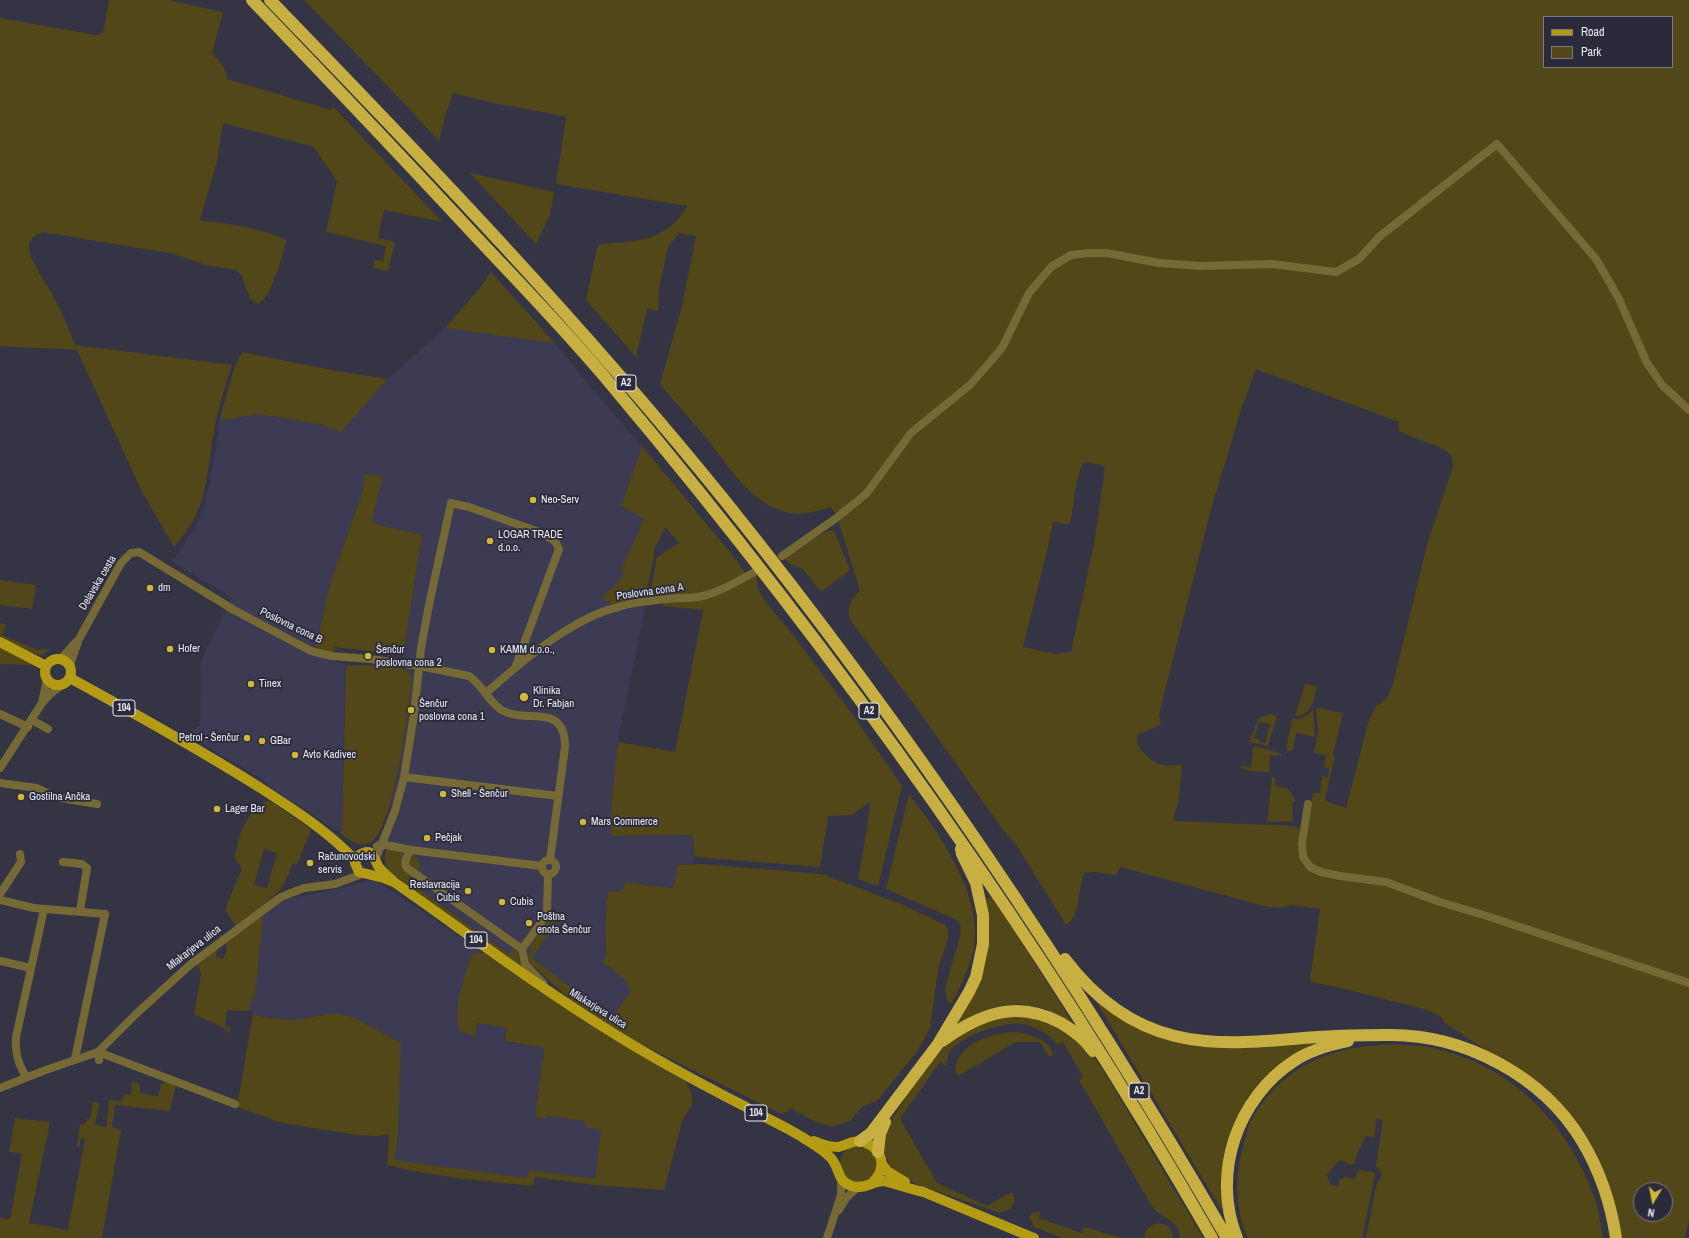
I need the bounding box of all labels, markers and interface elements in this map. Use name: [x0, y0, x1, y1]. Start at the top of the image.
legend: [1543, 16, 1673, 68]
text: Road: [1581, 24, 1605, 40]
text: Park: [1581, 44, 1601, 60]
road number: A2: [616, 375, 636, 391]
place label: Neo-Serv: [541, 493, 579, 507]
marker: Neo-Serv: [528, 495, 538, 505]
place label: LOGAR TRADE d.o.o.: [498, 528, 563, 554]
marker: LOGAR TRADE d.o.o.: [485, 536, 495, 546]
street label: Delavska cesta: [77, 553, 119, 613]
place label: dm: [158, 581, 171, 595]
street label: Poslovna cona A: [616, 581, 684, 603]
marker: dm: [145, 583, 155, 593]
street label: Poslovna cona B: [258, 605, 324, 647]
place label: Hofer: [178, 642, 200, 656]
place label: Šenčur poslovna cona 2: [376, 643, 442, 669]
place label: KAMM d.o.o.,: [500, 643, 555, 657]
marker: Hofer: [165, 644, 175, 654]
marker: KAMM d.o.o.,: [487, 645, 497, 655]
marker: Šenčur poslovna cona 2: [363, 651, 373, 661]
place label: Tinex: [259, 677, 281, 691]
marker: Tinex: [246, 679, 256, 689]
place label: Klinika Dr. Fabjan: [533, 684, 574, 710]
marker: Klinika Dr. Fabjan: [518, 691, 530, 703]
place label: Šenčur poslovna cona 1: [419, 697, 485, 723]
road number: 104: [113, 700, 135, 716]
road number: A2: [859, 703, 879, 719]
marker: Šenčur poslovna cona 1: [406, 705, 416, 715]
place label: Petrol - Šenčur: [179, 731, 239, 745]
marker: Petrol - Šenčur: [242, 733, 252, 743]
place label: GBar: [270, 734, 291, 748]
marker: GBar: [257, 736, 267, 746]
place label: Avto Kadivec: [303, 748, 356, 762]
marker: Avto Kadivec: [290, 750, 300, 760]
place label: Shell - Šenčur: [451, 787, 508, 801]
marker: Shell - Šenčur: [438, 789, 448, 799]
place label: Gostilna Ančka: [29, 790, 90, 804]
marker: Gostilna Ančka: [16, 792, 26, 802]
place label: Lager Bar: [225, 802, 265, 816]
marker: Lager Bar: [212, 804, 222, 814]
place label: Mars Commerce: [591, 815, 658, 829]
marker: Mars Commerce: [578, 817, 588, 827]
place label: Pečjak: [435, 831, 462, 845]
marker: Pečjak: [422, 833, 432, 843]
place label: Računovodski servis: [318, 850, 375, 876]
marker: Računovodski servis: [305, 858, 315, 868]
place label: Restavracija Cubis: [410, 878, 460, 904]
marker: Restavracija Cubis: [463, 886, 473, 896]
place label: Cubis: [510, 895, 534, 909]
marker: Cubis: [497, 897, 507, 907]
place label: Poštna enota Šenčur: [537, 910, 591, 936]
marker: Poštna enota Šenčur: [524, 918, 534, 928]
street label: Mlakarjeva ulica: [164, 923, 224, 973]
road number: 104: [465, 932, 487, 948]
street label: Mlakarjeva ulica: [567, 986, 629, 1032]
road number: A2: [1129, 1083, 1149, 1099]
road number: 104: [745, 1105, 767, 1121]
north arrow: [1633, 1182, 1673, 1222]
text: N: [1647, 1205, 1656, 1220]

